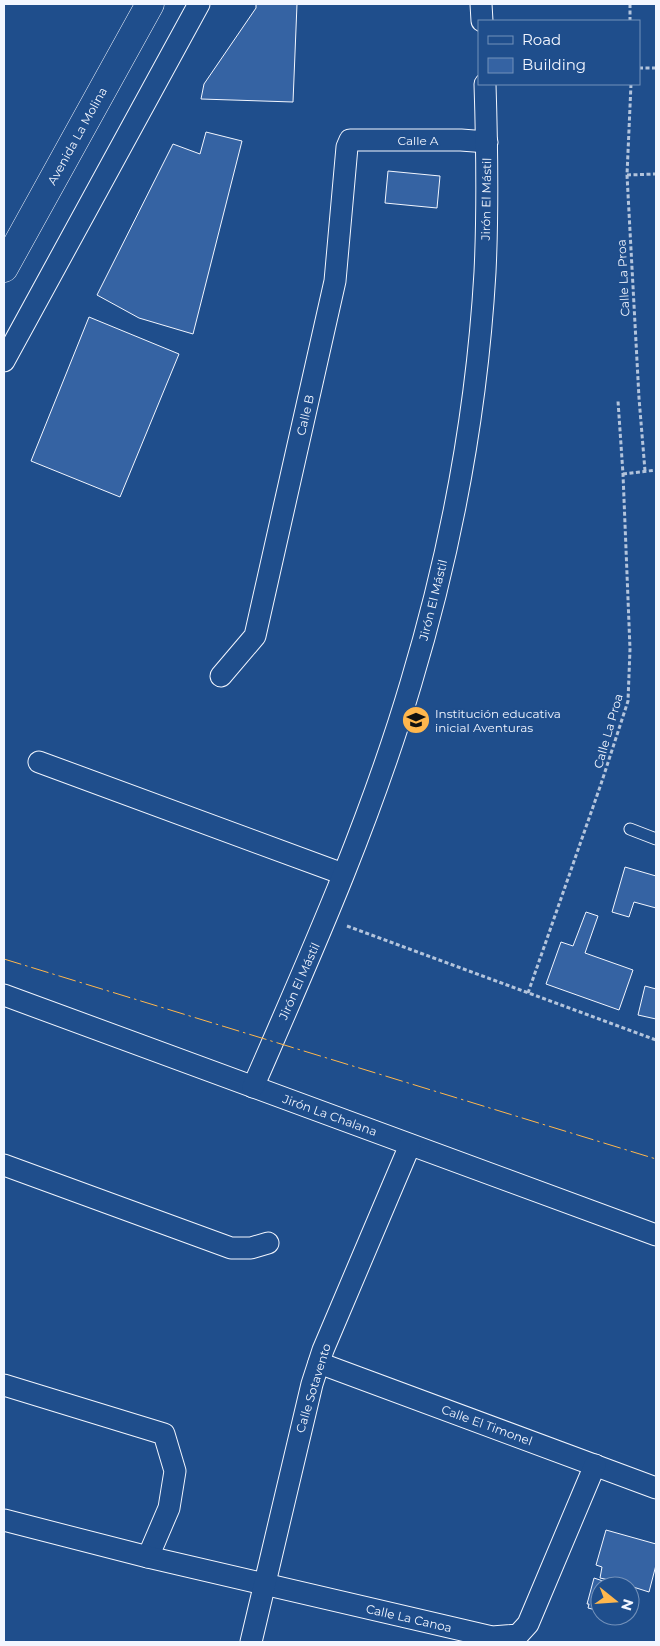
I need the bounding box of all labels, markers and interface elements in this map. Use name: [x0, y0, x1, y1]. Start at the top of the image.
legend: [478, 20, 640, 85]
text: Road: [522, 30, 561, 49]
text: Building: [522, 55, 586, 74]
street label: Avenida La Molina: [44, 84, 110, 188]
street label: Calle A: [398, 133, 439, 148]
street label: Jirón El Mástil: [478, 157, 494, 242]
street label: Calle La Proa: [613, 239, 633, 317]
street label: Calle B: [293, 393, 317, 437]
street label: Jirón El Mástil: [415, 558, 450, 643]
street label: Calle La Proa: [590, 692, 626, 770]
school or university icon: Institución educativa inicial Aventuras: [401, 705, 431, 735]
place label: Institución educativa inicial Aventuras: [435, 706, 561, 735]
street label: Jirón El Mástil: [275, 940, 323, 1023]
street label: Jirón La Chalana: [280, 1091, 379, 1139]
street label: Calle Sotavento: [292, 1341, 334, 1435]
street label: Calle El Timonel: [439, 1402, 535, 1448]
north arrow: [590, 1576, 640, 1626]
text: N: [617, 1597, 638, 1613]
street label: Calle La Canoa: [365, 1601, 453, 1635]

